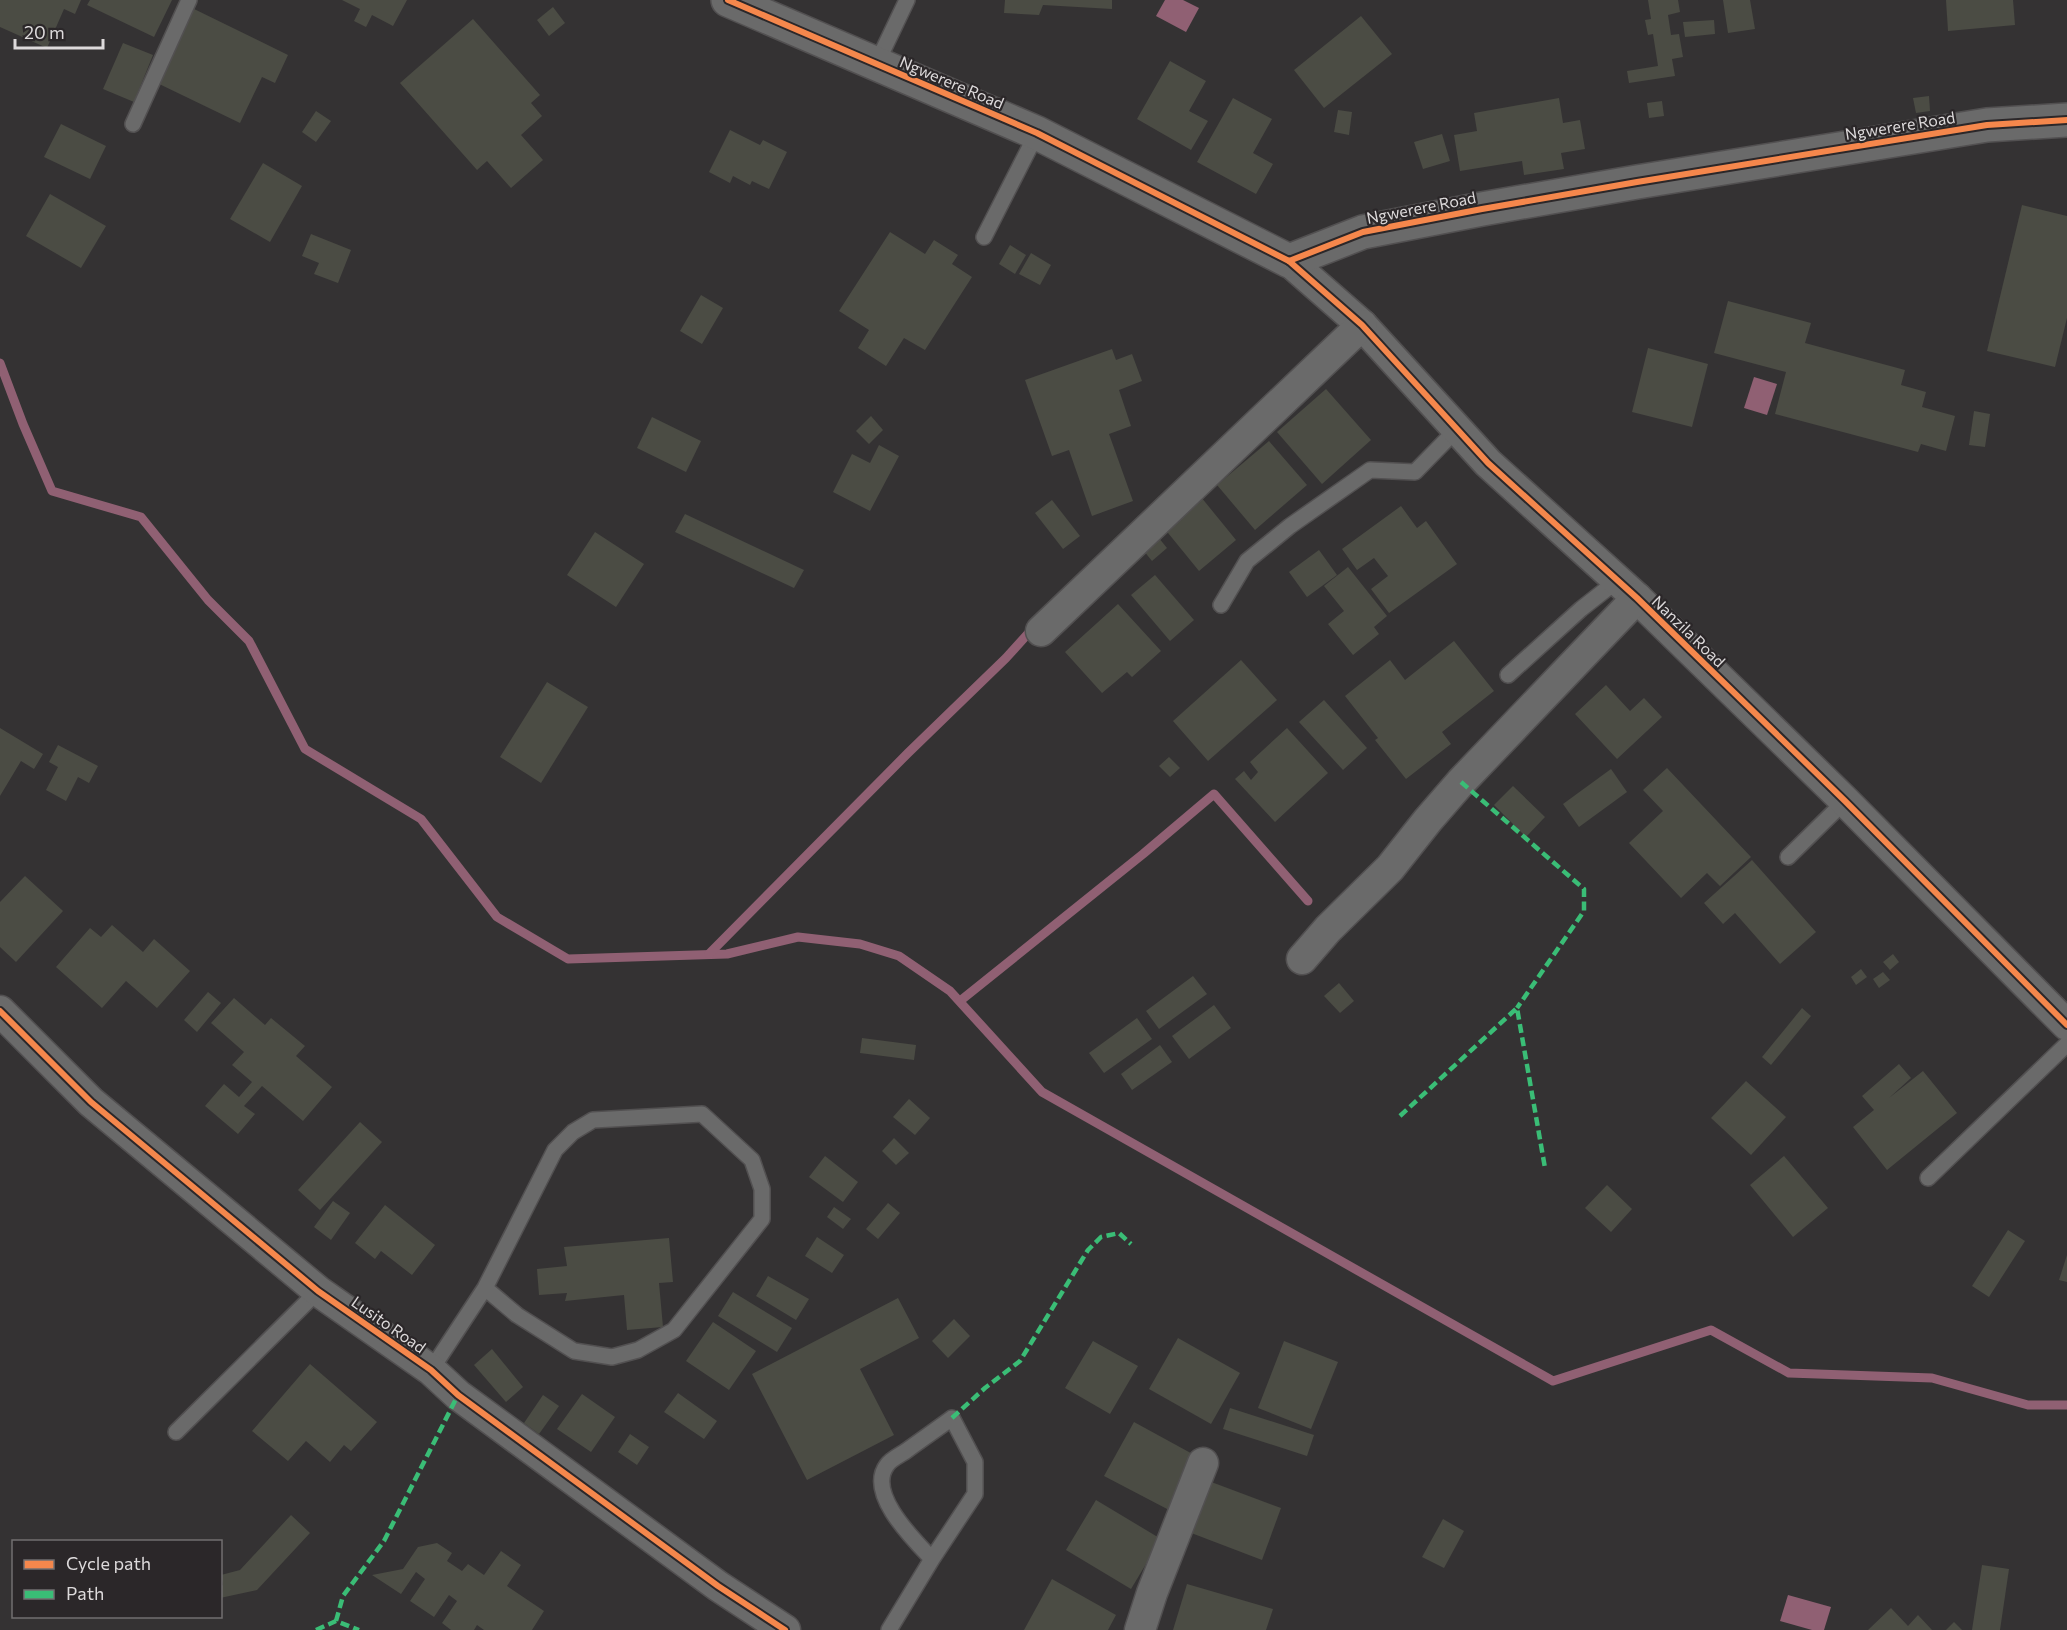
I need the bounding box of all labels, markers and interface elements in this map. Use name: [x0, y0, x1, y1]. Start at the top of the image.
scale bar: [15, 12, 104, 50]
text: 20 m: [24, 21, 65, 43]
street label: Ngwerere Road: [897, 52, 1007, 112]
street label: Ngwerere Road: [1844, 107, 1956, 143]
street label: Ngwerere Road: [1365, 187, 1477, 227]
street label: Nanzila Road: [1648, 591, 1730, 671]
street label: Lusito Road: [348, 1292, 430, 1356]
legend: [12, 1540, 222, 1618]
text: Cycle path: [66, 1552, 151, 1574]
text: Path: [66, 1582, 104, 1604]

